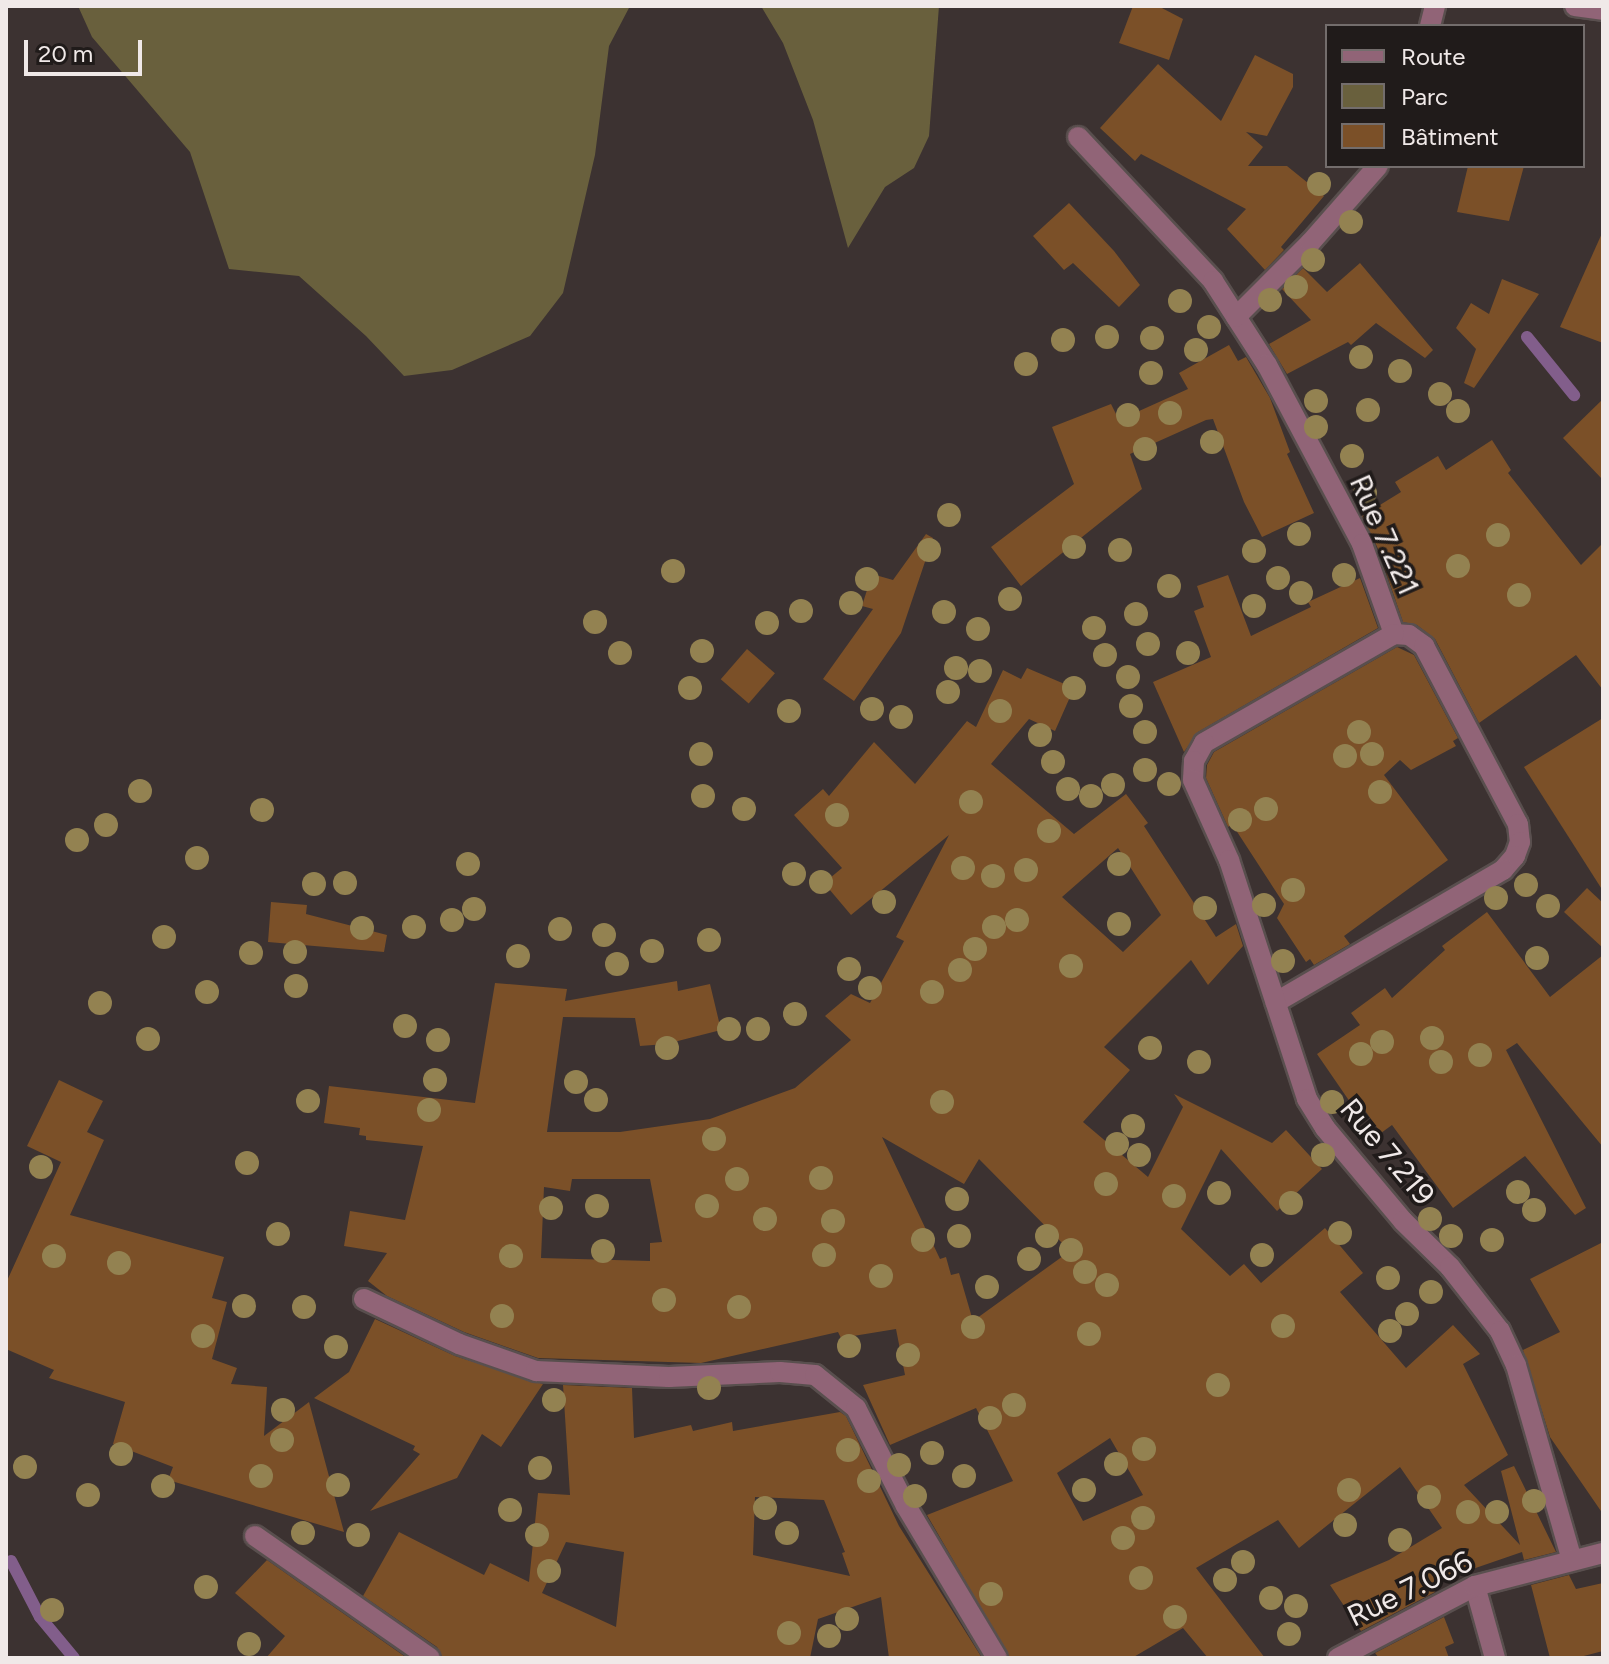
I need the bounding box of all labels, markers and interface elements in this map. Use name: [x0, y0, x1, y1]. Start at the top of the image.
scale bar: [28, 24, 146, 74]
legend: [1325, 24, 1585, 168]
text: 20 m: [38, 39, 93, 68]
text: Route: [1401, 42, 1465, 71]
text: Parc: [1401, 82, 1448, 111]
text: Bâtiment: [1401, 122, 1499, 151]
street label: Rue 7.221: [1342, 469, 1426, 601]
street label: Rue 7.219: [1332, 1091, 1442, 1213]
street label: Rue 7.066: [1342, 1543, 1478, 1635]

